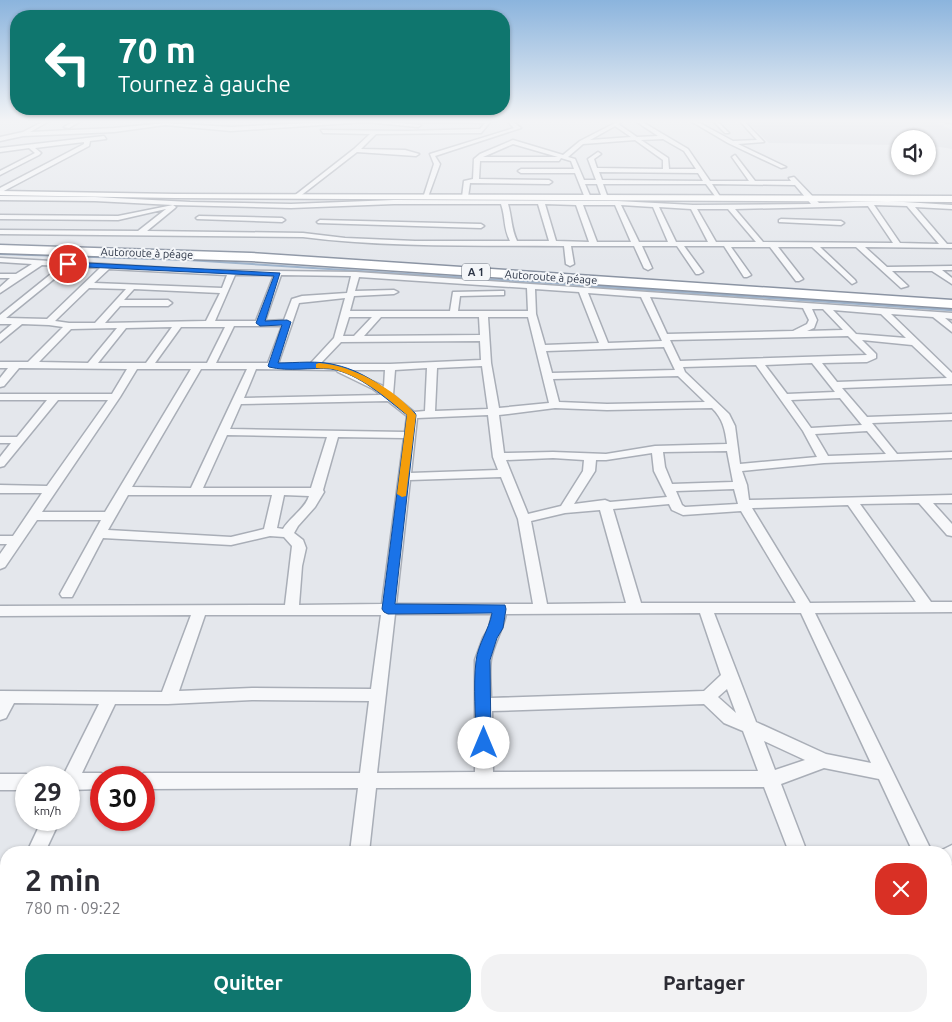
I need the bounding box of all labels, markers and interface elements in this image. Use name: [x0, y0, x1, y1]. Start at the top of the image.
icon: left: [35, 30, 100, 95]
text: 70 m: [118, 30, 196, 70]
text: Tournez à gauche: [118, 71, 291, 96]
map controls: [891, 130, 936, 175]
button: sound: [891, 130, 936, 175]
pin: [47, 243, 89, 285]
street label: Autoroute à péage: [100, 245, 194, 261]
icon: arrive: [54, 250, 82, 278]
road number: A 1: [462, 264, 490, 280]
street label: Autoroute à péage: [504, 268, 598, 286]
position arrow: [457, 716, 509, 768]
speed limit sign: 30: [90, 766, 155, 831]
text: 29: [33, 778, 62, 806]
text: km/h: [34, 804, 61, 817]
text: 2 min: [25, 863, 101, 897]
button: close: [875, 863, 927, 915]
text: 780 m · 09:22: [25, 899, 121, 917]
button: Quitter: [25, 954, 471, 1012]
button: Partager: [481, 954, 927, 1012]

